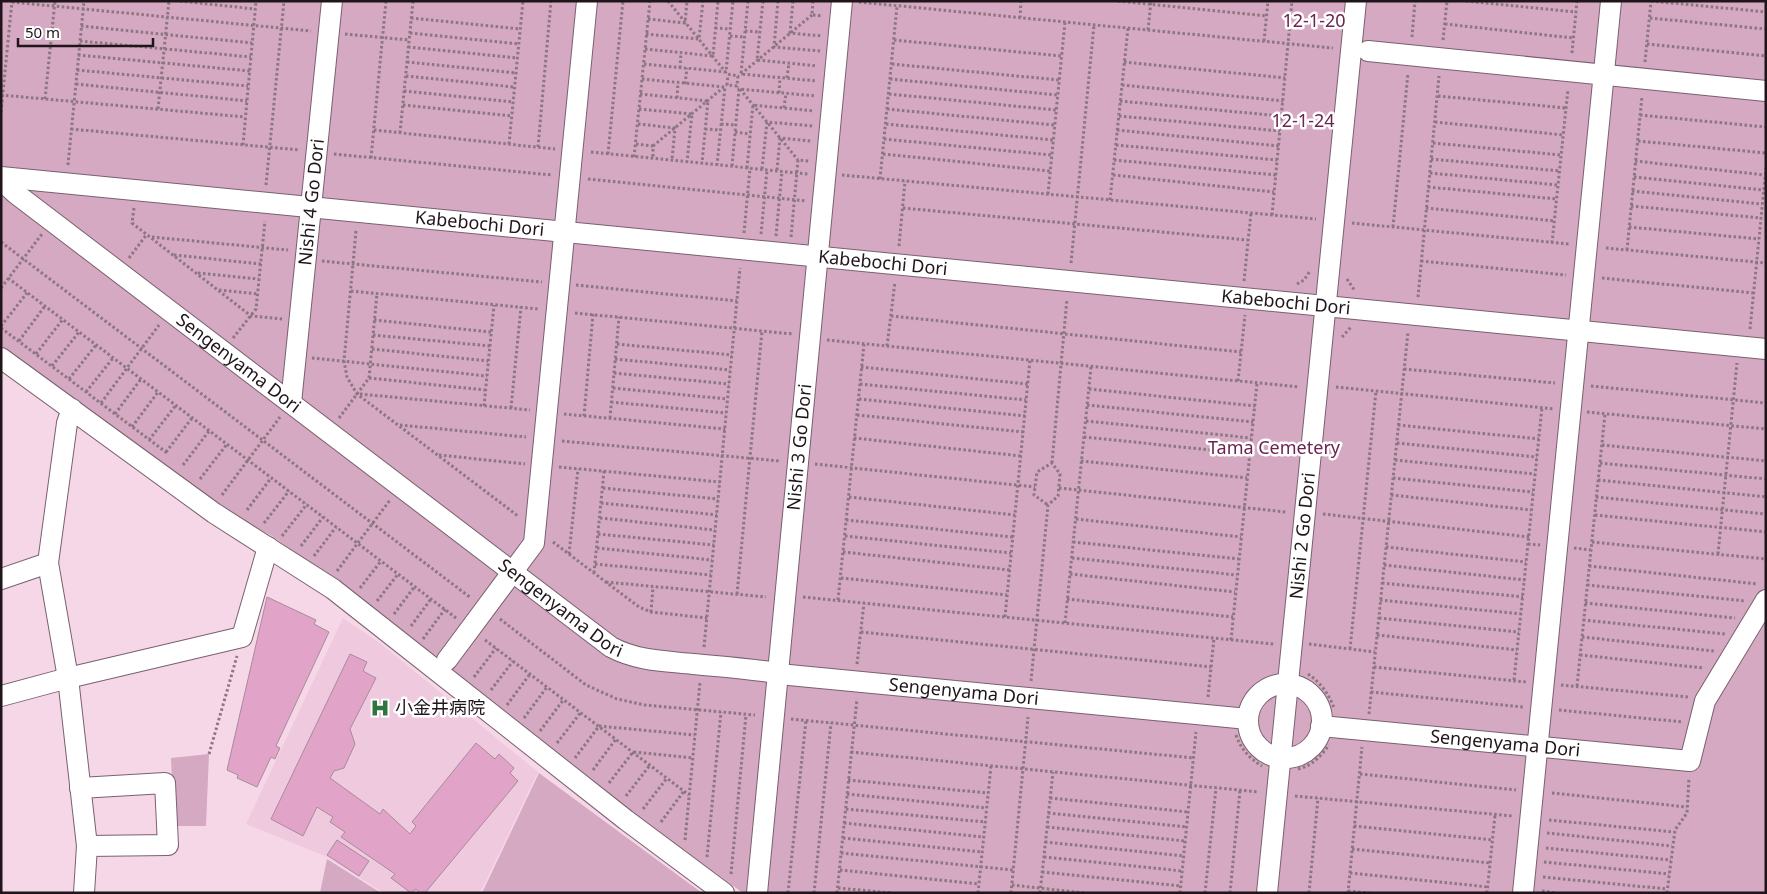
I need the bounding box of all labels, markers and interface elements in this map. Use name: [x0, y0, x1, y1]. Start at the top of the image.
park label: 12-1-20: [1282, 8, 1346, 32]
scale bar: [18, 15, 152, 47]
text: 50 m: [25, 22, 60, 42]
park label: 12-1-24: [1271, 108, 1335, 132]
street label: Nishi 4 Go Dori: [292, 137, 329, 266]
street label: Kabebochi Dori: [414, 204, 546, 241]
street label: Kabebochi Dori: [817, 244, 949, 280]
street label: Kabebochi Dori: [1220, 283, 1352, 319]
street label: Sengenyama Dori: [172, 307, 306, 418]
street label: Nishi 3 Go Dori: [781, 382, 816, 511]
park label: Tama Cemetery: [1208, 435, 1341, 459]
street label: Nishi 2 Go Dori: [1283, 471, 1320, 600]
street label: Sengenyama Dori: [494, 553, 627, 662]
street label: Sengenyama Dori: [888, 672, 1040, 710]
place label: 小金井病院: [395, 695, 485, 719]
hospital icon: 小金井病院: [369, 697, 391, 719]
street label: Sengenyama Dori: [1429, 723, 1581, 762]

